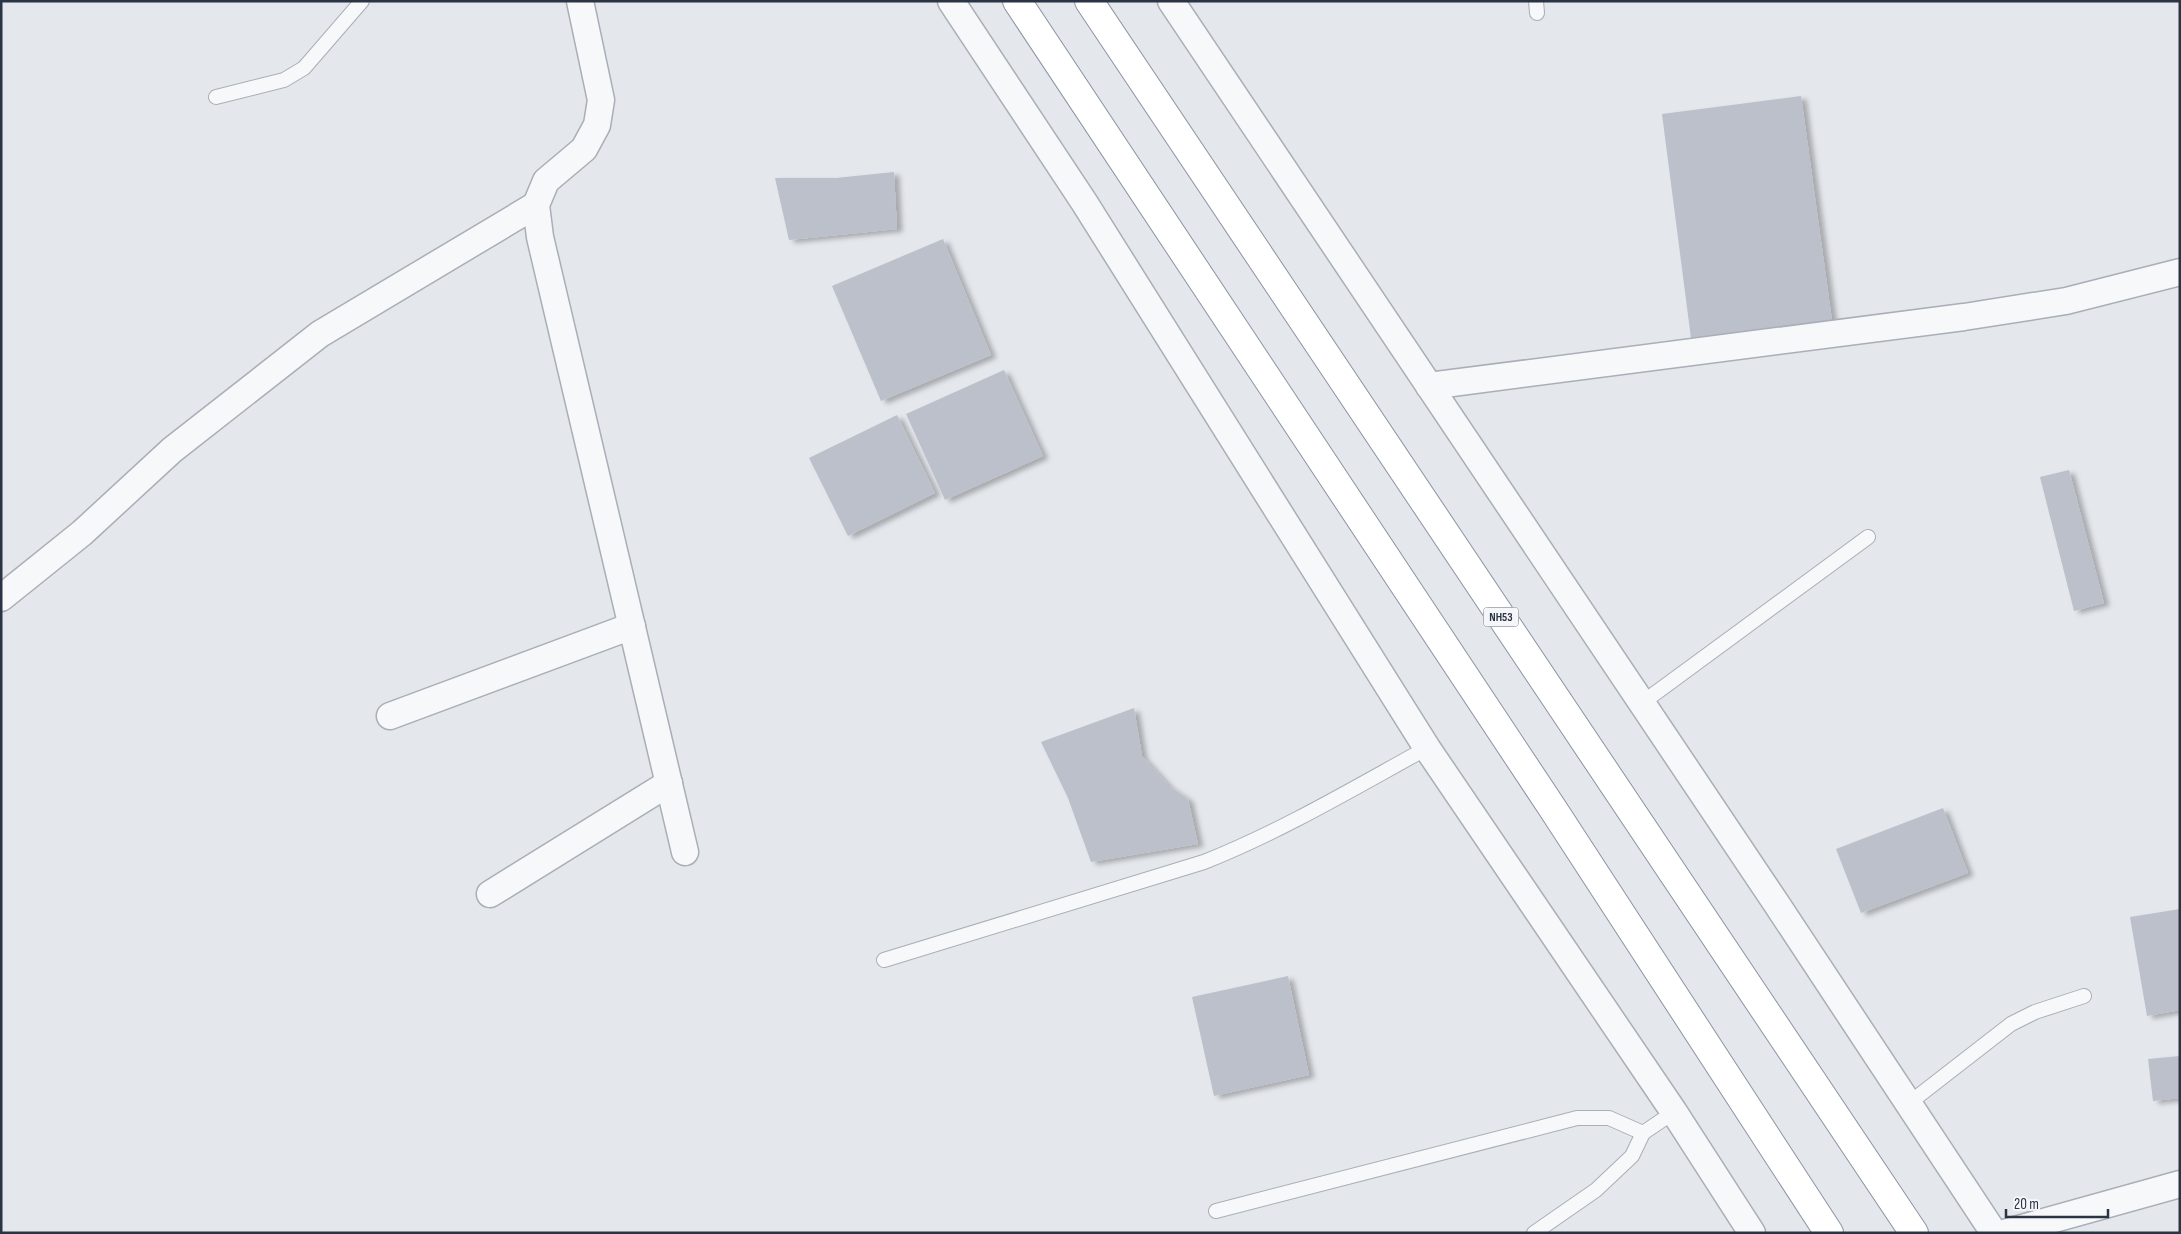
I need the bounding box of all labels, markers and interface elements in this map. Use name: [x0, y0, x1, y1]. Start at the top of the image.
road number: NH53: [1484, 608, 1518, 626]
scale bar: [2006, 1186, 2108, 1218]
text: 20 m: [2014, 1195, 2039, 1214]

